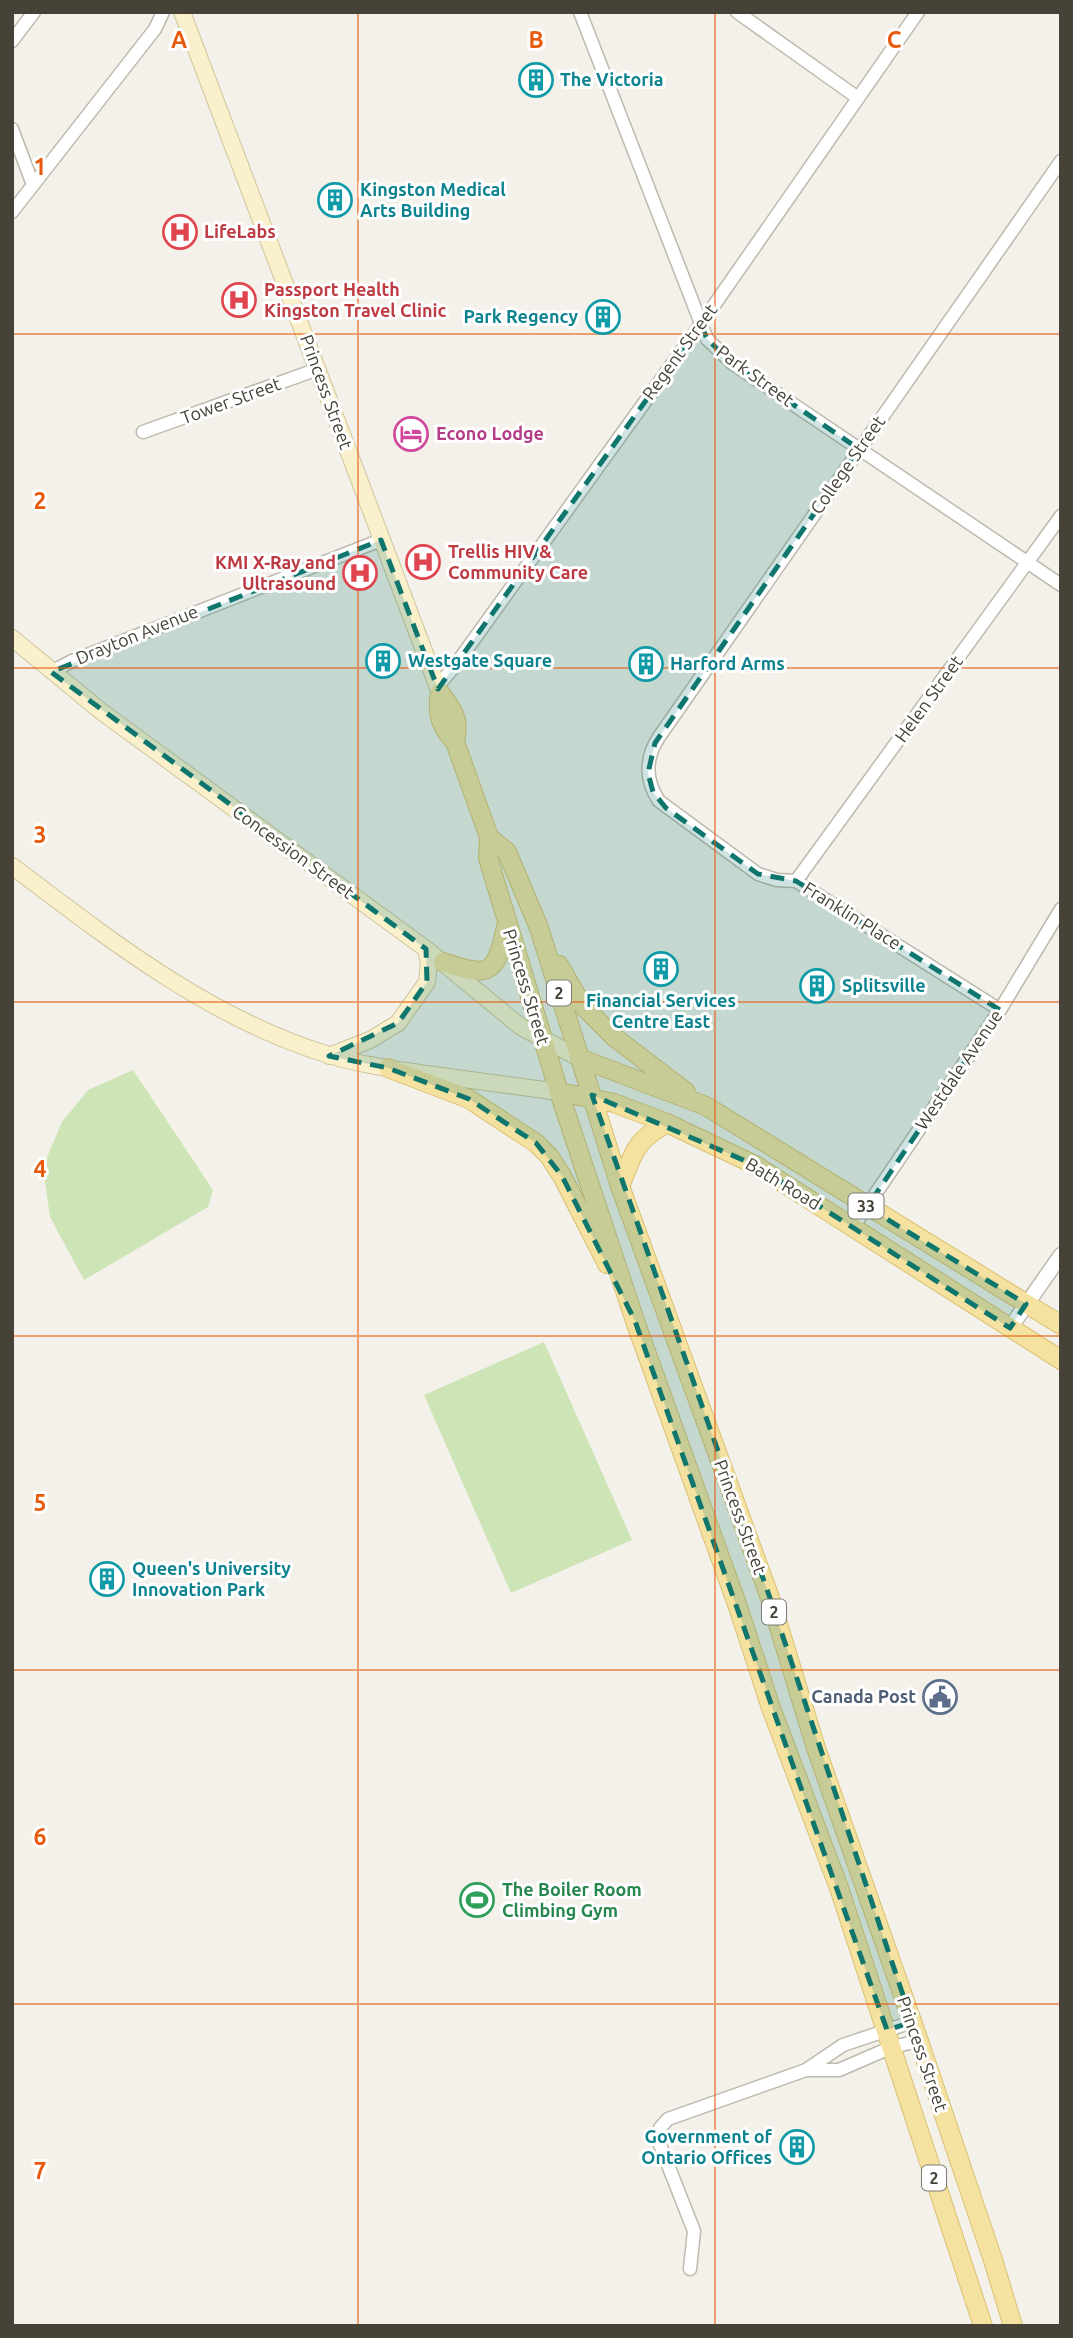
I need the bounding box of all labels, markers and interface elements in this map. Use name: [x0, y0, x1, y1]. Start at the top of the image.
text: A: [171, 27, 187, 52]
text: B: [528, 27, 544, 52]
text: C: [887, 27, 902, 52]
building icon: The Victoria: [517, 61, 555, 99]
place label: The Victoria: [560, 69, 664, 89]
text: 1: [34, 154, 46, 179]
place label: Kingston Medical Arts Building: [360, 179, 506, 220]
building icon: Kingston Medical Arts Building: [316, 181, 354, 219]
hospital icon: LifeLabs: [161, 213, 199, 251]
place label: LifeLabs: [204, 221, 276, 241]
place label: Passport Health Kingston Travel Clinic: [264, 279, 447, 320]
hospital icon: Passport Health Kingston Travel Clinic: [220, 281, 258, 319]
building icon: Park Regency: [584, 298, 622, 336]
street label: Regent Street: [638, 300, 721, 403]
place label: Park Regency: [464, 306, 578, 326]
street label: Princess Street: [297, 332, 357, 452]
street label: Park Street: [713, 341, 798, 410]
street label: Tower Street: [178, 373, 283, 427]
street label: College Street: [806, 411, 889, 518]
hotel icon: Econo Lodge: [392, 415, 430, 453]
place label: Econo Lodge: [436, 423, 544, 443]
text: 2: [34, 488, 46, 513]
place label: Trellis HIV & Community Care: [448, 541, 588, 582]
hospital icon: Trellis HIV & Community Care: [404, 543, 442, 581]
place label: KMI X-Ray and Ultrasound: [215, 552, 336, 593]
hospital icon: KMI X-Ray and Ultrasound: [341, 554, 379, 592]
street label: Drayton Avenue: [73, 600, 201, 668]
building icon: Westgate Square: [364, 642, 402, 680]
building icon: Harford Arms: [627, 645, 665, 683]
place label: Westgate Square: [408, 650, 552, 670]
street label: Helen Street: [890, 651, 966, 745]
place label: Harford Arms: [670, 653, 785, 673]
street label: Concession Street: [229, 800, 358, 902]
text: 3: [34, 822, 46, 847]
street label: Franklin Place: [800, 877, 905, 953]
street label: Princess Street: [500, 926, 554, 1047]
building icon: Financial Services Centre East: [642, 950, 680, 988]
building icon: Splitsville: [798, 967, 836, 1005]
place label: Splitsville: [842, 975, 926, 995]
road number: 2: [547, 981, 571, 1006]
place label: Financial Services Centre East: [586, 990, 736, 1031]
street label: Westdale Avenue: [911, 1006, 1006, 1133]
street label: Bath Road: [743, 1153, 825, 1213]
text: 4: [34, 1156, 47, 1181]
road number: 33: [848, 1194, 884, 1218]
street label: Princess Street: [711, 1457, 771, 1577]
text: 5: [34, 1490, 46, 1515]
place label: Queen's University Innovation Park: [132, 1558, 291, 1599]
building icon: Queen's University Innovation Park: [88, 1560, 126, 1598]
road number: 2: [762, 1600, 786, 1624]
public building icon: Canada Post: [921, 1678, 959, 1716]
place label: Canada Post: [811, 1686, 916, 1706]
text: 6: [34, 1824, 47, 1849]
place label: The Boiler Room Climbing Gym: [502, 1879, 642, 1920]
sports icon: The Boiler Room Climbing Gym: [458, 1881, 496, 1919]
street label: Princess Street: [894, 1993, 952, 2114]
place label: Government of Ontario Offices: [641, 2126, 773, 2167]
building icon: Government of Ontario Offices: [778, 2128, 816, 2166]
text: 7: [34, 2158, 46, 2183]
road number: 2: [922, 2166, 946, 2190]

